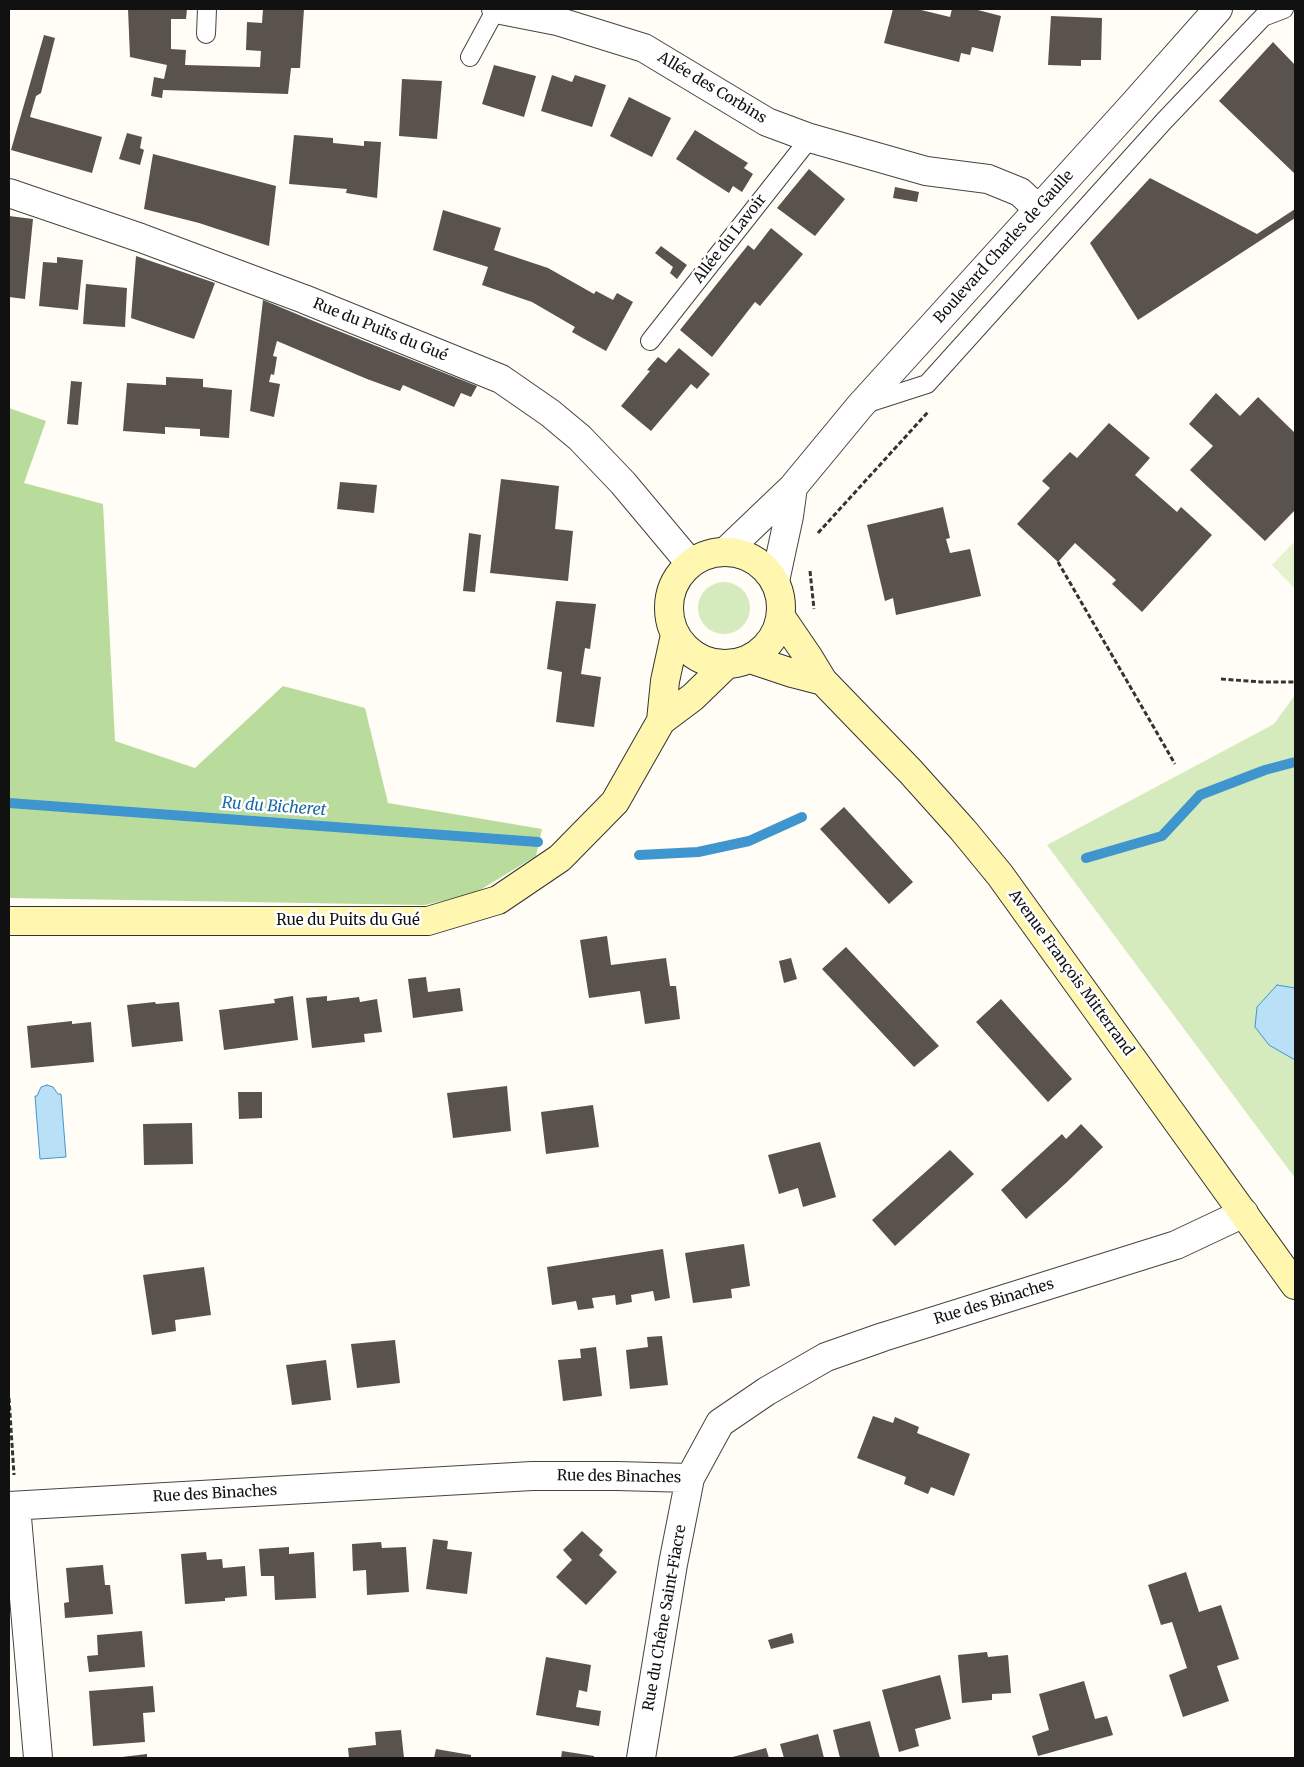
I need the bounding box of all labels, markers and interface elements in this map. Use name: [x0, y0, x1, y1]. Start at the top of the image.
street label: Allée des Corbins: [654, 48, 770, 128]
street label: Boulevard Charles de Gaulle: [930, 167, 1078, 327]
street label: Allée du Lavoir: [690, 191, 770, 287]
street label: Rue du Puits du Gué: [310, 295, 450, 365]
water label: Ru du Bicheret: [221, 794, 327, 820]
street label: Avenue François Mitterrand: [1005, 887, 1137, 1059]
street label: Rue du Puits du Gué: [276, 912, 420, 930]
street label: Rue des Binaches: [932, 1275, 1056, 1329]
street label: Rue des Binaches: [557, 1467, 681, 1487]
street label: Rue des Binaches: [152, 1482, 278, 1506]
street label: Rue du Chêne Saint-Fiacre: [640, 1524, 690, 1712]

